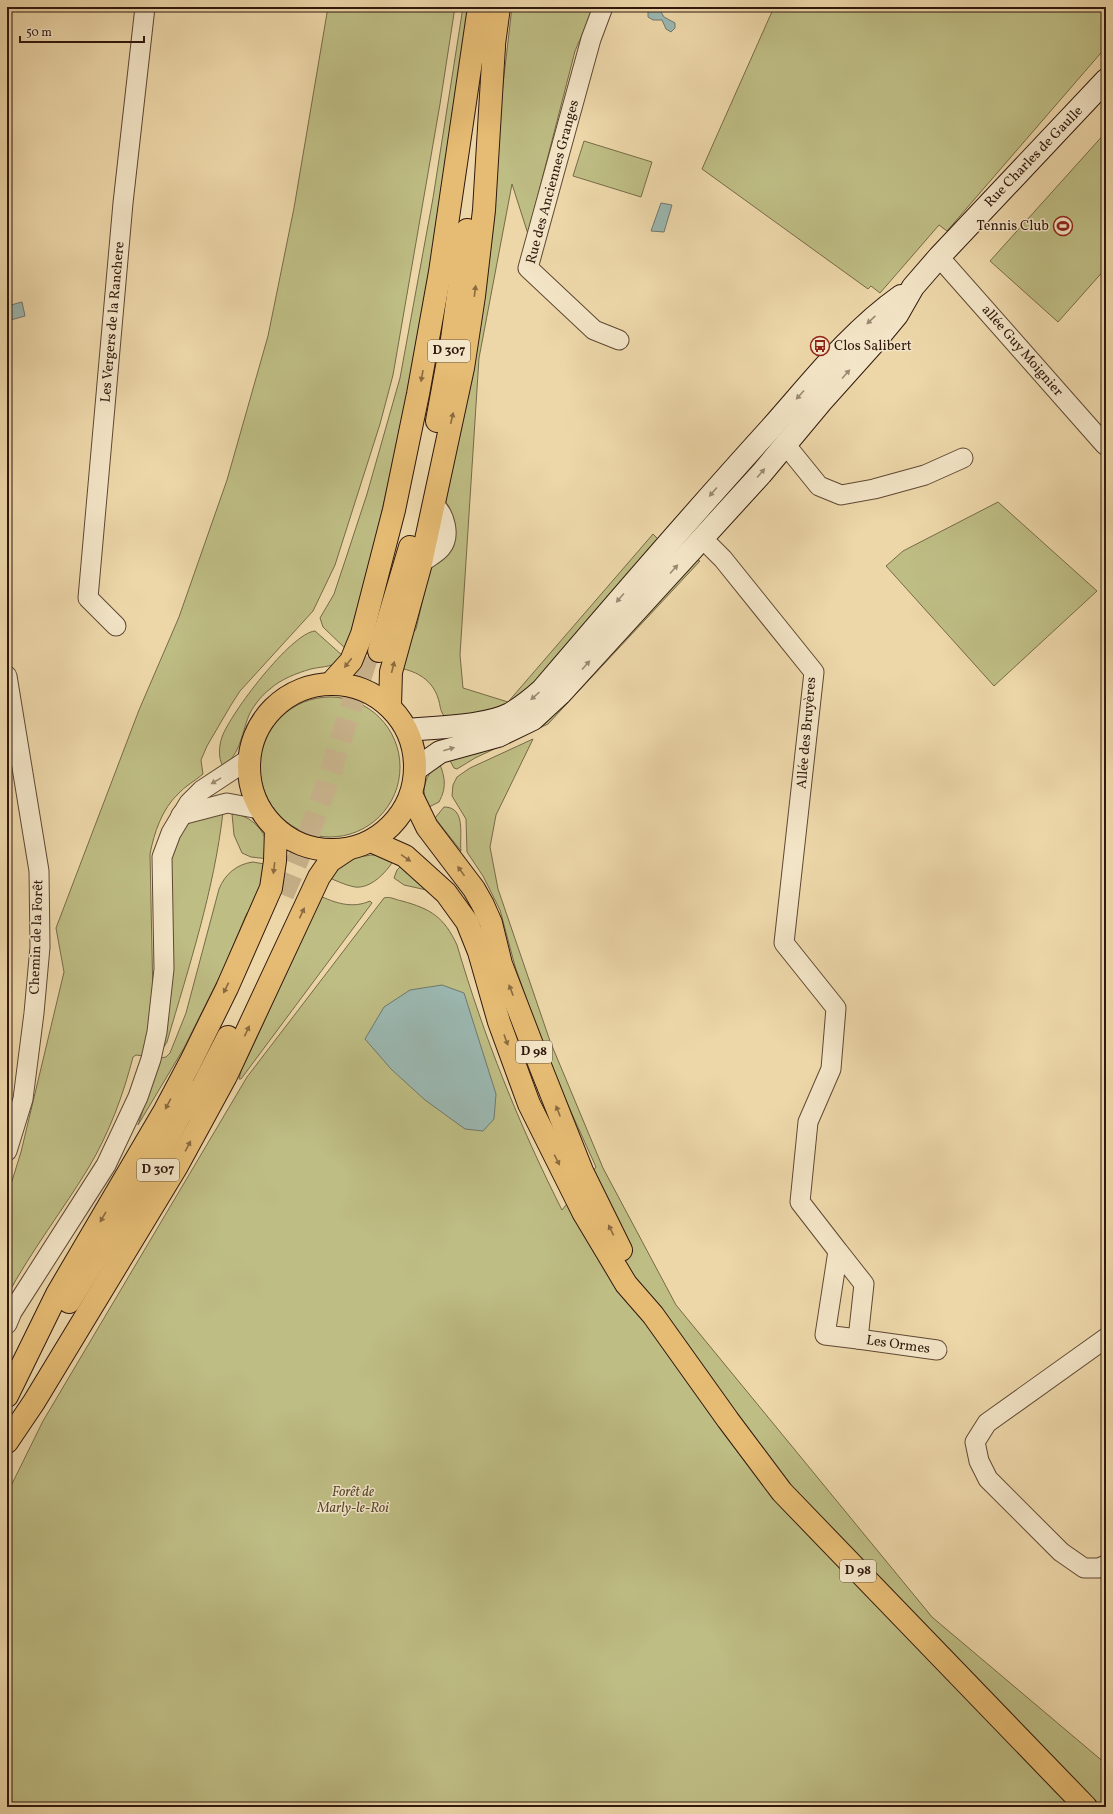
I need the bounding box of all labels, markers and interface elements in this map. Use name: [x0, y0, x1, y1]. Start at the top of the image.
scale bar: [20, 18, 144, 44]
text: 50 m: [26, 25, 52, 41]
street label: Rue des Anciennes Granges: [522, 98, 584, 266]
street label: Rue Charles de Gaulle: [981, 102, 1088, 212]
sports icon: Tennis Club: [1052, 215, 1074, 237]
place label: Tennis Club: [977, 217, 1049, 236]
street label: Les Vergers de la Ranchere: [96, 240, 130, 403]
one-way arrow: [472, 285, 478, 297]
street label: allée Guy Moignier: [977, 301, 1067, 401]
one-way arrow: [866, 315, 876, 325]
bus stop icon: Clos Salibert: [809, 335, 831, 357]
place label: Clos Salibert: [834, 337, 912, 356]
road number: D 307: [428, 340, 470, 362]
one-way arrow: [841, 369, 850, 380]
one-way arrow: [418, 370, 424, 382]
one-way arrow: [796, 391, 805, 400]
one-way arrow: [449, 412, 455, 425]
one-way arrow: [756, 468, 766, 478]
one-way arrow: [709, 487, 718, 498]
one-way arrow: [669, 564, 678, 574]
one-way arrow: [616, 593, 625, 604]
one-way arrow: [344, 658, 352, 669]
one-way arrow: [390, 661, 396, 673]
one-way arrow: [581, 661, 590, 670]
street label: Allée des Bruyères: [793, 676, 821, 790]
one-way arrow: [530, 691, 539, 700]
one-way arrow: [443, 746, 455, 752]
one-way arrow: [210, 778, 222, 785]
one-way arrow: [400, 854, 411, 862]
one-way arrow: [271, 862, 278, 874]
one-way arrow: [457, 866, 465, 877]
street label: Chemin de la Forêt: [25, 879, 49, 995]
one-way arrow: [299, 907, 305, 919]
one-way arrow: [223, 982, 229, 994]
one-way arrow: [508, 984, 514, 996]
one-way arrow: [244, 1025, 250, 1036]
one-way arrow: [504, 1035, 510, 1047]
road number: D 98: [516, 1041, 552, 1063]
one-way arrow: [165, 1098, 171, 1110]
one-way arrow: [555, 1106, 561, 1117]
one-way arrow: [185, 1141, 191, 1152]
one-way arrow: [554, 1154, 560, 1166]
road number: D 307: [137, 1159, 179, 1181]
one-way arrow: [99, 1211, 106, 1223]
one-way arrow: [608, 1224, 614, 1236]
street label: Les Ormes: [865, 1331, 931, 1359]
park label: Forêt de Marly-le-Roi: [316, 1483, 389, 1518]
road number: D 98: [840, 1560, 876, 1582]

